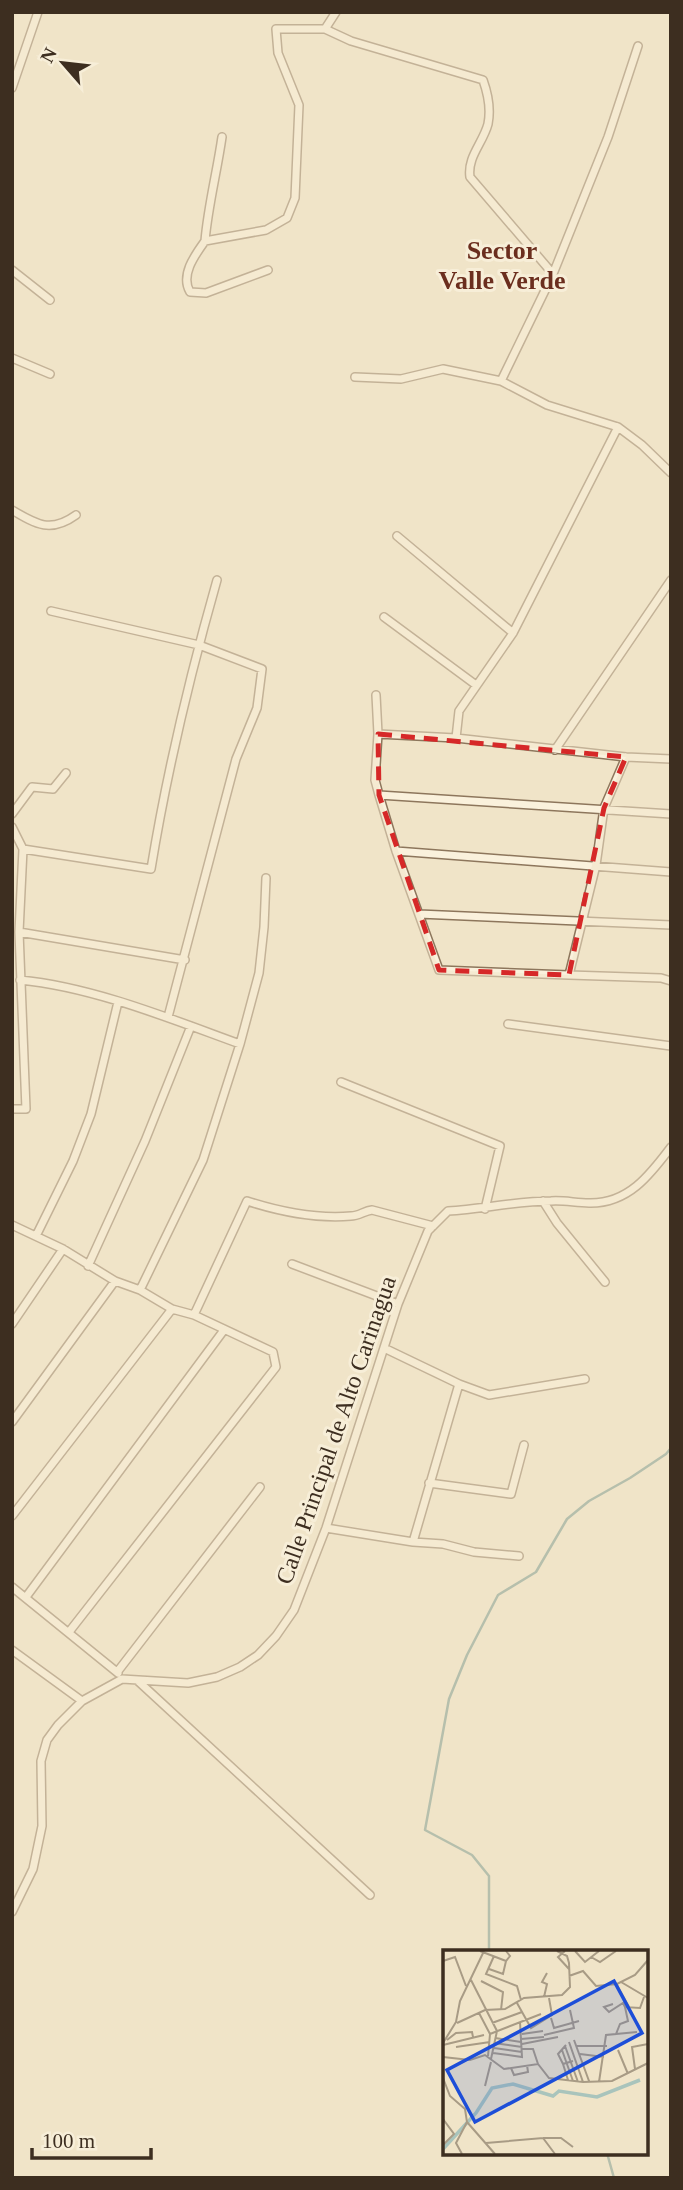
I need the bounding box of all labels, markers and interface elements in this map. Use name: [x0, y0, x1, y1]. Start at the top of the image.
north arrow: [28, 28, 98, 98]
text: N: [36, 44, 61, 66]
district label: Sector Valle Verde: [439, 236, 565, 295]
street label: Calle Principal de Alto Carinagua: [271, 1272, 401, 1587]
inset map: [443, 1950, 648, 2155]
scale bar: [32, 2116, 150, 2160]
text: 100 m: [42, 2129, 95, 2153]

